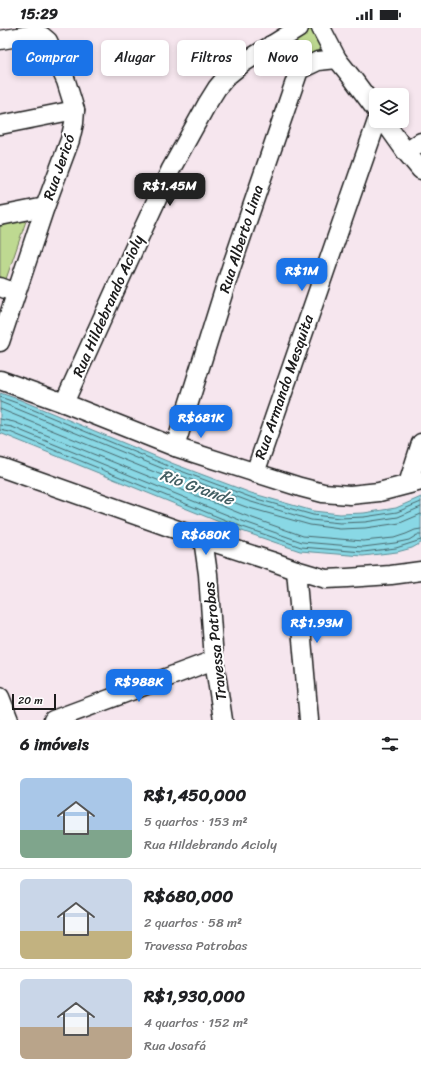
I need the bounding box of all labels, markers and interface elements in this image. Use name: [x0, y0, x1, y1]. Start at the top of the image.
text: 15:29: [20, 1, 58, 27]
chip: Comprar: [12, 40, 93, 76]
chip: Alugar: [101, 40, 169, 76]
chip: Filtros: [177, 40, 246, 76]
chip: Novo: [254, 40, 312, 76]
map controls: [369, 88, 409, 128]
button: layers: [369, 88, 409, 128]
street label: Rua Jericó: [36, 130, 83, 203]
pin: R$1.45M: [133, 173, 207, 207]
text: R$1.45M: [143, 174, 197, 197]
street label: Rua Alberto Lima: [211, 181, 271, 296]
street label: Rua Hildebrando Acioly: [65, 230, 151, 381]
pin: R$1M: [278, 258, 326, 292]
text: R$1M: [285, 259, 319, 282]
street label: Rua Armando Mesquita: [247, 311, 321, 463]
pin: R$681K: [168, 405, 234, 439]
text: R$681K: [178, 406, 224, 429]
water label: Rio Grande: [156, 460, 239, 514]
pin: R$680K: [173, 522, 239, 556]
text: R$680K: [182, 523, 230, 546]
street label: Travessa Patrobas: [196, 580, 234, 702]
pin: R$1.93M: [280, 610, 354, 644]
text: R$1.93M: [291, 611, 343, 634]
pin: R$988K: [106, 669, 172, 703]
text: R$988K: [115, 670, 163, 693]
text: 20 m: [18, 691, 43, 710]
scale bar: [12, 692, 56, 711]
text: 6 imóveis: [20, 729, 89, 759]
icon: filters: [379, 733, 401, 755]
text: R$1,450,000: [144, 780, 246, 810]
icon: home: [52, 794, 100, 842]
text: 5 quartos · 153 m²: [144, 810, 248, 833]
text: Rua Hildebrando Acioly: [144, 833, 277, 856]
text: R$680,000: [144, 881, 233, 911]
icon: home: [52, 895, 100, 943]
text: 2 quartos · 58 m²: [144, 911, 242, 934]
text: Travessa Patrobas: [144, 934, 248, 957]
text: R$1,930,000: [144, 981, 245, 1011]
icon: home: [52, 995, 100, 1043]
text: 4 quartos · 152 m²: [144, 1011, 248, 1034]
text: Rua Josafá: [144, 1034, 206, 1057]

